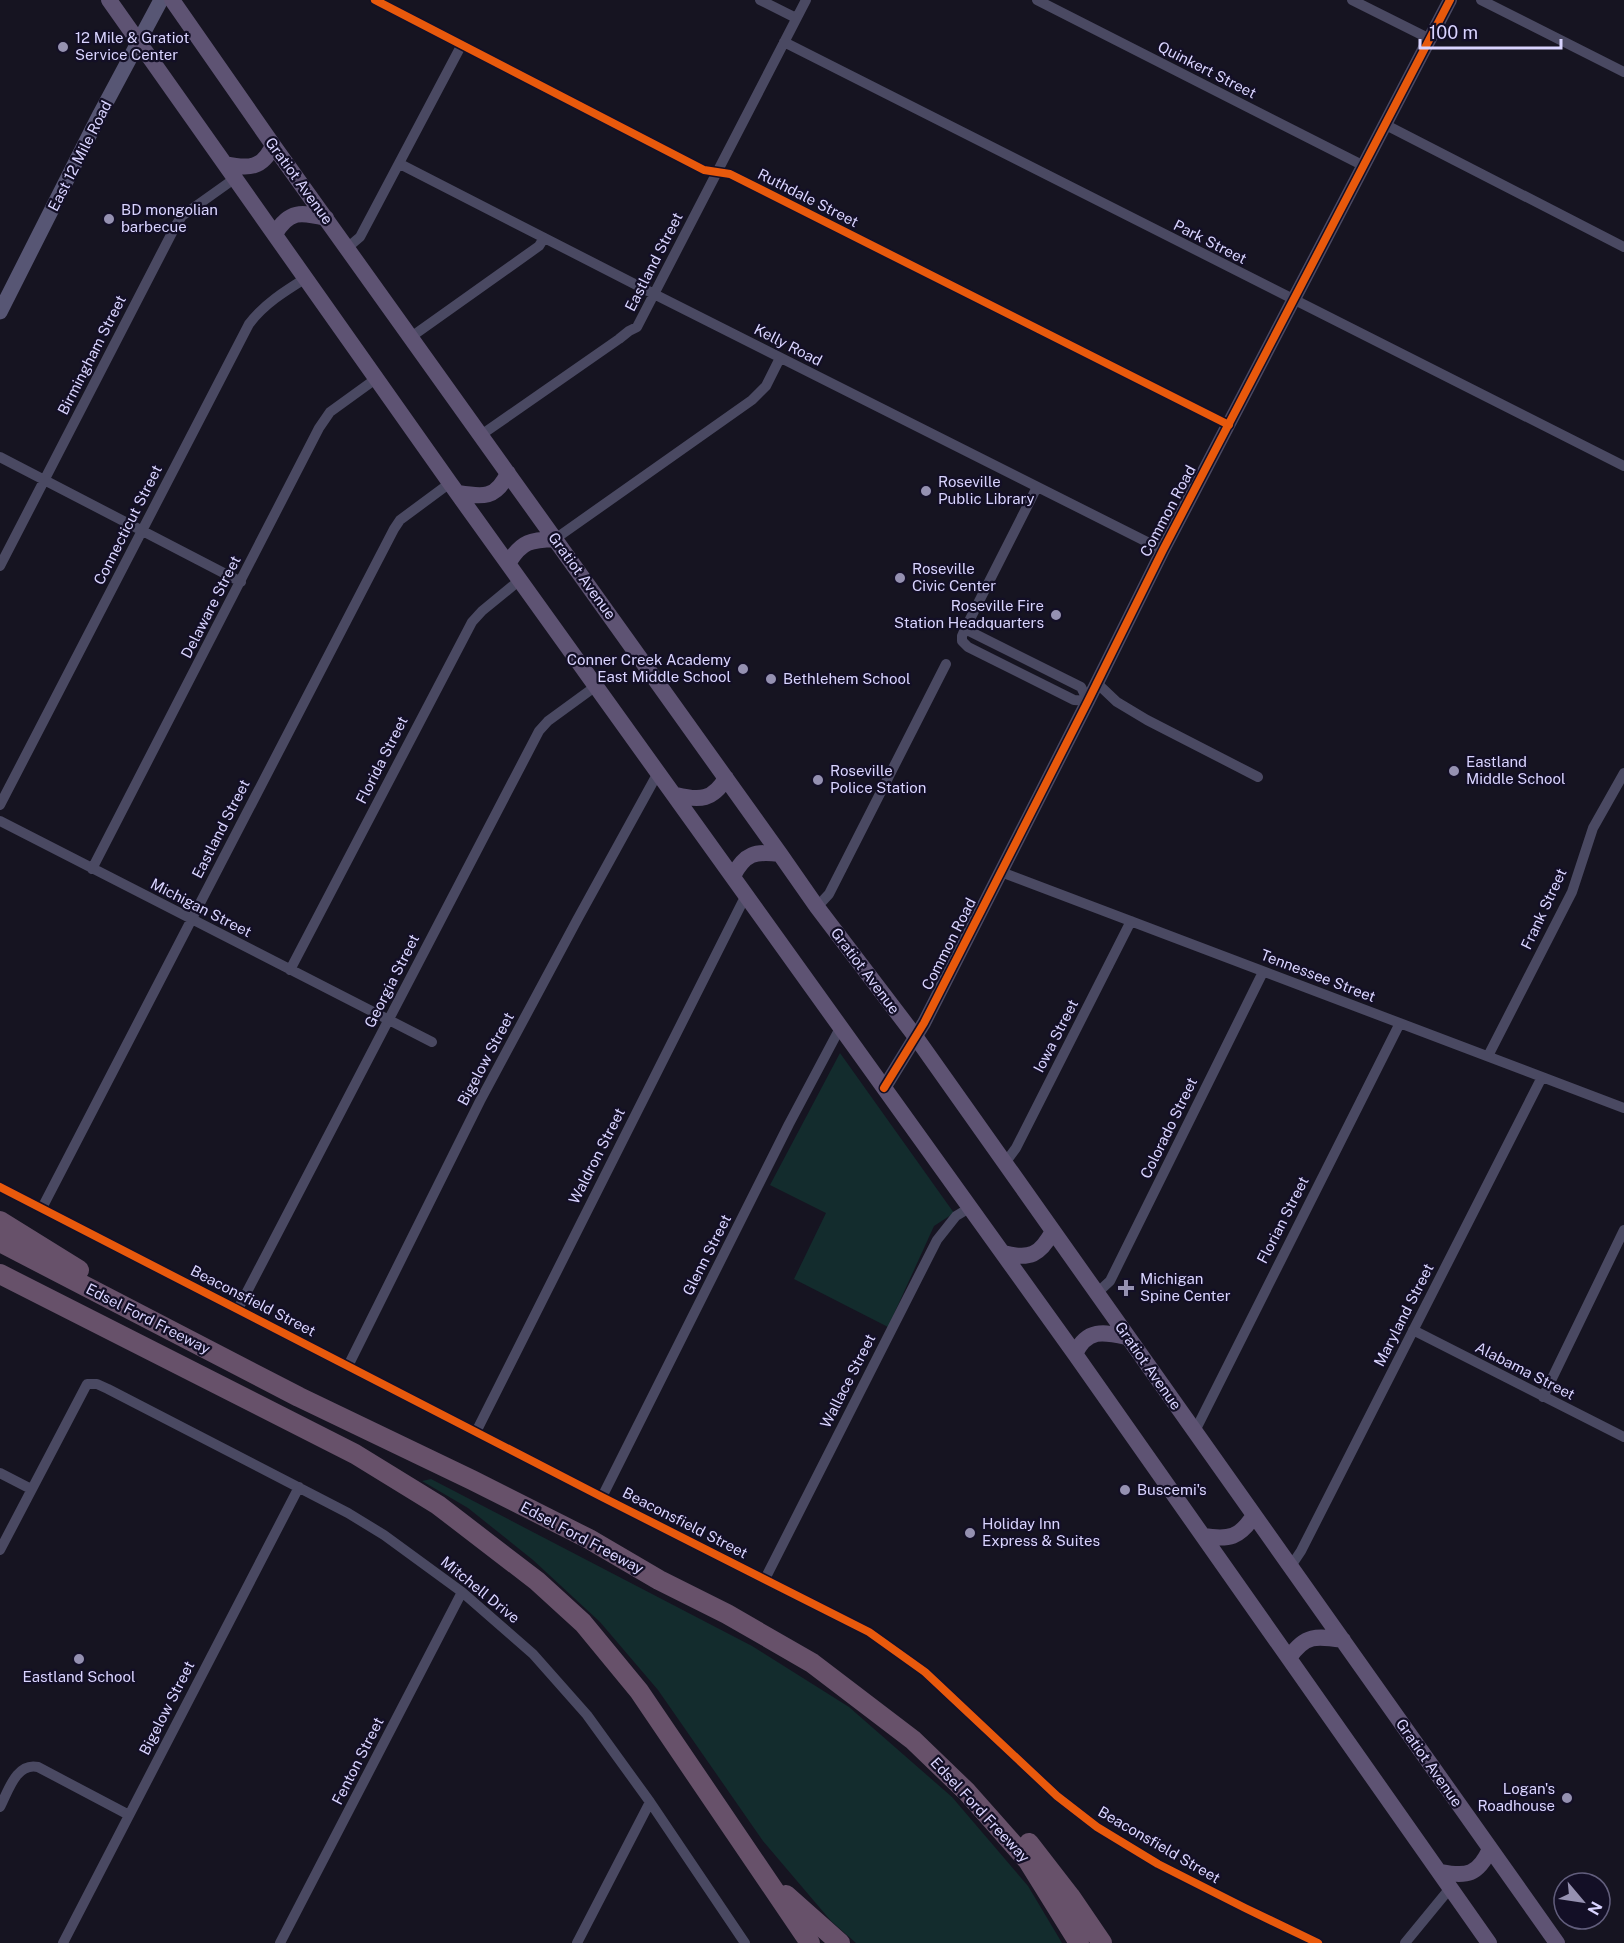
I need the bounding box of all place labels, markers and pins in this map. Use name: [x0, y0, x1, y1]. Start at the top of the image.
place label: 12 Mile & Gratiot Service Center: [75, 29, 190, 63]
marker: 12 Mile & Gratiot Service Center: [56, 40, 70, 54]
place label: BD mongolian barbecue: [121, 201, 218, 235]
marker: BD mongolian barbecue: [102, 212, 116, 226]
place label: Roseville Public Library: [938, 473, 1035, 507]
marker: Roseville Public Library: [919, 484, 933, 498]
place label: Roseville Civic Center: [912, 560, 996, 594]
marker: Roseville Civic Center: [893, 571, 907, 585]
place label: Roseville Fire Station Headquarters: [894, 597, 1044, 631]
marker: Roseville Fire Station Headquarters: [1049, 608, 1063, 622]
place label: Conner Creek Academy East Middle School: [567, 651, 731, 685]
marker: Conner Creek Academy East Middle School: [736, 662, 750, 676]
place label: Bethlehem School: [783, 670, 910, 687]
marker: Bethlehem School: [764, 672, 778, 686]
place label: Eastland Middle School: [1466, 753, 1565, 787]
place label: Roseville Police Station: [830, 762, 926, 796]
marker: Eastland Middle School: [1447, 764, 1461, 778]
marker: Roseville Police Station: [811, 773, 825, 787]
place label: Michigan Spine Center: [1140, 1270, 1231, 1304]
marker: Michigan Spine Center: [1117, 1279, 1135, 1297]
place label: Buscemi's: [1137, 1481, 1207, 1498]
marker: Buscemi's: [1118, 1483, 1132, 1497]
place label: Holiday Inn Express & Suites: [982, 1515, 1100, 1549]
marker: Holiday Inn Express & Suites: [963, 1526, 977, 1540]
marker: Eastland School: [72, 1652, 86, 1666]
place label: Eastland School: [23, 1668, 135, 1685]
place label: Logan's Roadhouse: [1477, 1780, 1555, 1814]
marker: Logan's Roadhouse: [1560, 1791, 1574, 1805]

